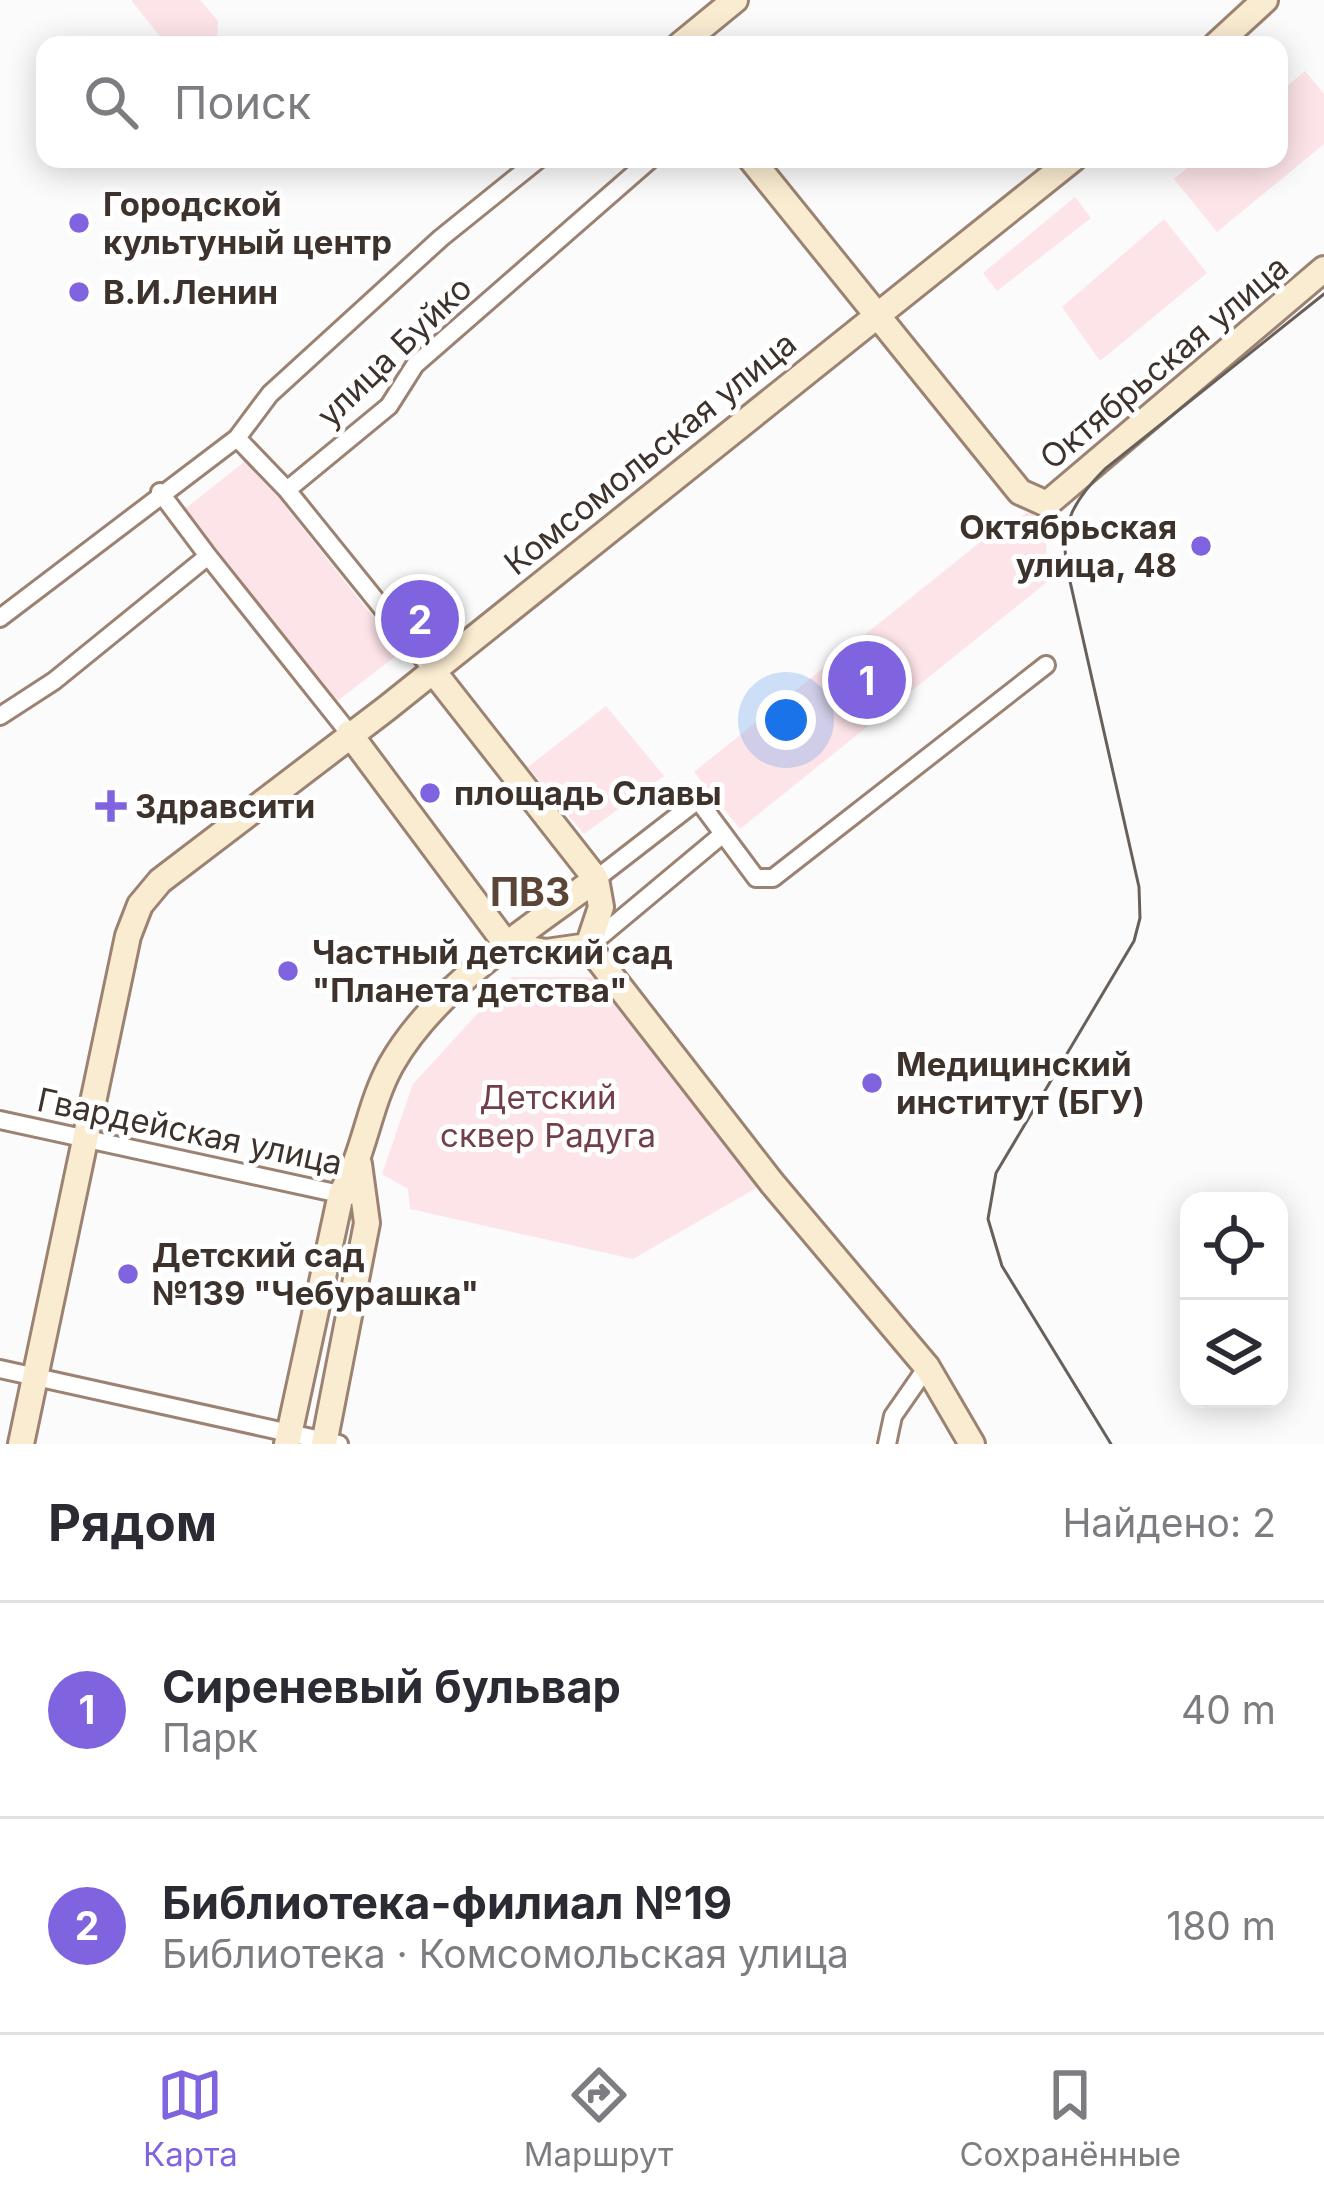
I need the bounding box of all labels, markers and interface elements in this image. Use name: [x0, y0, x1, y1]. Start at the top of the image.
search box: [36, 36, 1288, 168]
icon: search: [78, 69, 144, 135]
text: Поиск: [174, 75, 311, 130]
place label: Городской культуный центр: [103, 184, 392, 262]
marker: Городской культуный центр: [66, 210, 92, 236]
street label: Октябрьская улица: [1032, 247, 1296, 477]
street label: улица Буйко: [308, 267, 480, 435]
place label: В.И.Ленин: [103, 272, 278, 312]
marker: В.И.Ленин: [66, 279, 92, 305]
street label: Комсомольская улица: [496, 323, 804, 583]
place label: Октябрьская улица, 48: [959, 507, 1177, 585]
marker: Октябрьская улица, 48: [1188, 533, 1214, 559]
pin: 2: [381, 574, 459, 664]
pin: 1: [828, 635, 906, 725]
your location: [756, 690, 816, 750]
place label: площадь Славы: [454, 773, 722, 813]
marker: площадь Славы: [417, 780, 443, 806]
place label: Здравсити: [135, 786, 315, 826]
marker: Здравсити: [98, 793, 124, 819]
district label: ПВЗ: [490, 868, 570, 915]
place label: Частный детский сад "Планета детства": [312, 932, 673, 1010]
marker: Частный детский сад "Планета детства": [275, 958, 301, 984]
place label: Медицинский институт (БГУ): [896, 1044, 1145, 1122]
marker: Медицинский институт (БГУ): [859, 1070, 885, 1096]
park label: Детский сквер Радуга: [440, 1077, 656, 1155]
street label: Гвардейская улица: [34, 1079, 346, 1183]
map controls: [1180, 1192, 1288, 1408]
button: locate: [1180, 1192, 1288, 1300]
place label: Детский сад №139 "Чебурашка": [152, 1235, 479, 1313]
marker: Детский сад №139 "Чебурашка": [115, 1261, 141, 1287]
button: layers: [1180, 1300, 1288, 1408]
text: Рядом: [48, 1492, 217, 1553]
text: Найдено: 2: [1062, 1499, 1276, 1546]
text: Сиреневый бульвар: [162, 1659, 621, 1714]
text: 1: [79, 1686, 95, 1733]
text: 40 m: [1181, 1686, 1276, 1733]
text: Парк: [162, 1714, 258, 1761]
text: Библиотека-филиал №19: [162, 1875, 732, 1930]
text: 2: [75, 1902, 99, 1949]
text: 180 m: [1166, 1902, 1276, 1949]
text: Библиотека · Комсомольская улица: [162, 1930, 849, 1977]
tab: Карта: [143, 2062, 238, 2174]
tab: Маршрут: [524, 2062, 673, 2174]
tab: Сохранённые: [959, 2062, 1181, 2174]

